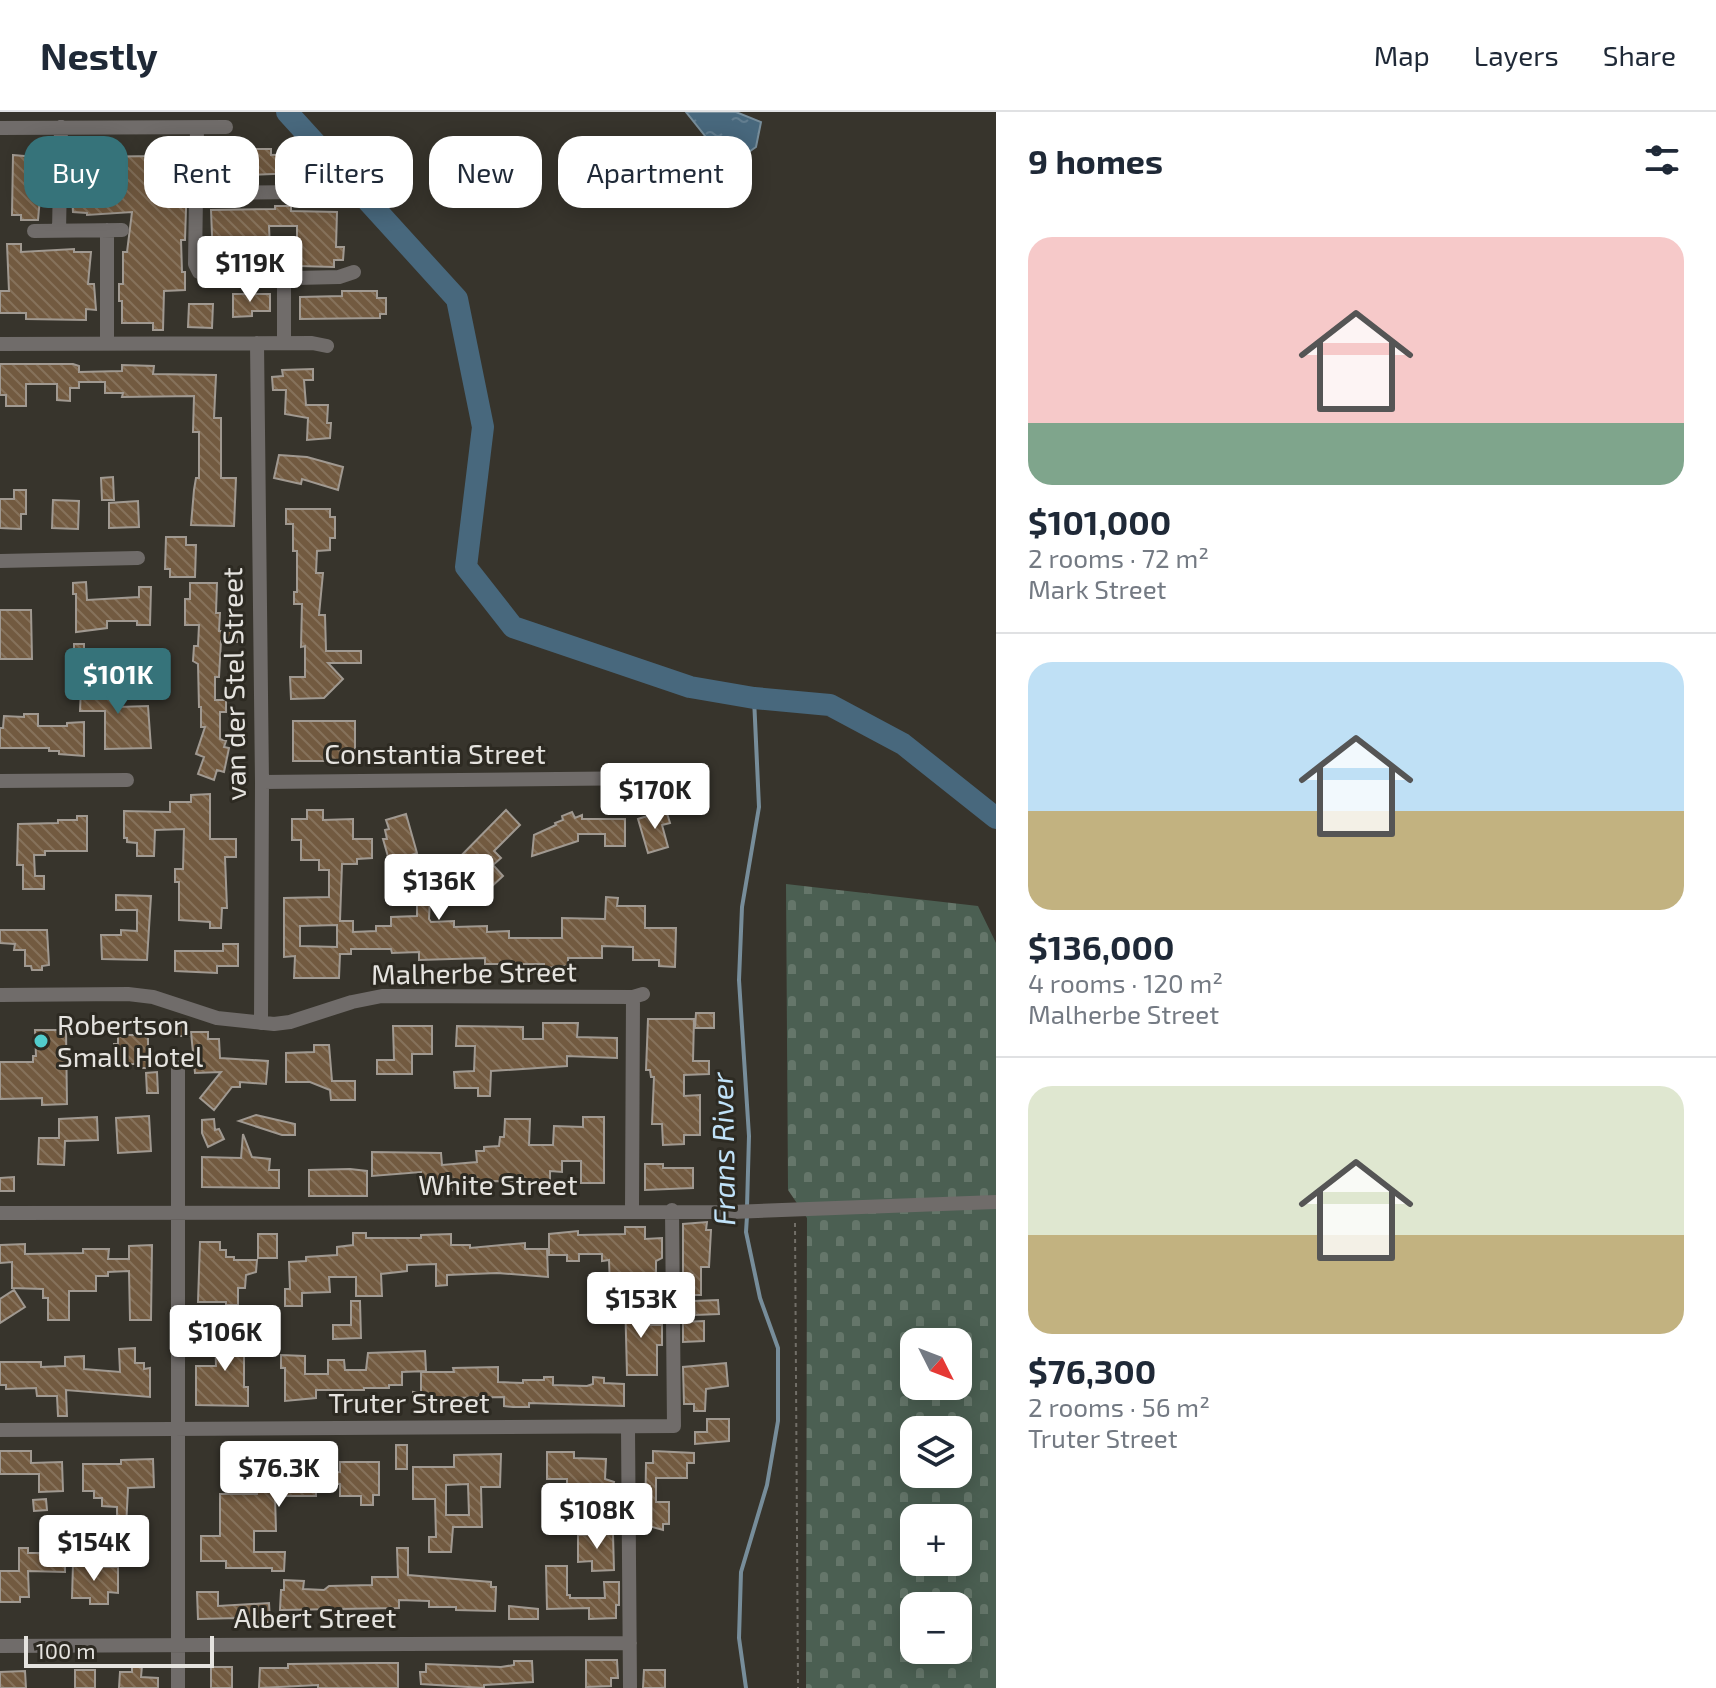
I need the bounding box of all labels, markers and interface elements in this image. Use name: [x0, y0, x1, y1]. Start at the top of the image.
text: Nestly: [40, 32, 158, 78]
text: Map: [1374, 38, 1430, 72]
text: Layers: [1474, 38, 1559, 72]
text: Share: [1603, 38, 1676, 72]
chip: Buy: [24, 136, 128, 208]
chip: Rent: [144, 136, 259, 208]
chip: Filters: [275, 136, 413, 208]
chip: New: [429, 136, 542, 208]
chip: Apartment: [558, 136, 752, 208]
icon: filters: [1640, 138, 1684, 182]
text: 9 homes: [1028, 140, 1163, 181]
pin: $119K: [194, 236, 306, 304]
text: $119K: [215, 246, 285, 277]
icon: home: [1284, 289, 1428, 433]
text: $101,000: [1028, 501, 1171, 542]
text: 2 rooms · 72 m²: [1028, 542, 1209, 573]
street label: van der Stel Street: [214, 567, 252, 801]
text: Mark Street: [1028, 573, 1167, 604]
pin: $101K: [62, 648, 174, 716]
text: $101K: [83, 658, 153, 689]
icon: home: [1284, 714, 1428, 858]
street label: Constantia Street: [324, 736, 546, 770]
pin: $170K: [599, 763, 711, 831]
text: $170K: [619, 773, 691, 804]
pin: $136K: [383, 854, 495, 922]
text: $136K: [403, 864, 475, 895]
text: $136,000: [1028, 926, 1174, 967]
street label: Malherbe Street: [371, 953, 577, 991]
text: 4 rooms · 120 m²: [1028, 967, 1223, 998]
text: Malherbe Street: [1028, 998, 1219, 1029]
place label: Robertson Small Hotel: [57, 1007, 204, 1073]
marker: Robertson Small Hotel: [32, 1032, 50, 1050]
water label: Frans River: [703, 1071, 741, 1226]
icon: home: [1284, 1138, 1428, 1282]
street label: White Street: [418, 1167, 578, 1201]
pin: $153K: [585, 1272, 697, 1340]
text: $153K: [605, 1282, 677, 1313]
pin: $106K: [169, 1305, 281, 1373]
text: $106K: [188, 1315, 262, 1346]
north arrow: [900, 1328, 972, 1400]
map controls: [900, 1328, 972, 1664]
text: $76,300: [1028, 1350, 1156, 1391]
street label: Truter Street: [328, 1385, 490, 1419]
text: 2 rooms · 56 m²: [1028, 1391, 1210, 1422]
button: layers: [900, 1416, 972, 1488]
text: Truter Street: [1028, 1422, 1178, 1453]
pin: $76.3K: [214, 1441, 344, 1509]
text: $76.3K: [238, 1451, 320, 1482]
pin: $108K: [541, 1483, 653, 1551]
text: $108K: [559, 1493, 635, 1524]
button: +: [900, 1504, 972, 1576]
pin: $154K: [38, 1515, 150, 1583]
text: $154K: [57, 1525, 131, 1556]
button: −: [900, 1592, 972, 1664]
street label: Albert Street: [234, 1600, 396, 1634]
scale bar: [24, 1632, 214, 1668]
text: 100 m: [36, 1637, 95, 1663]

